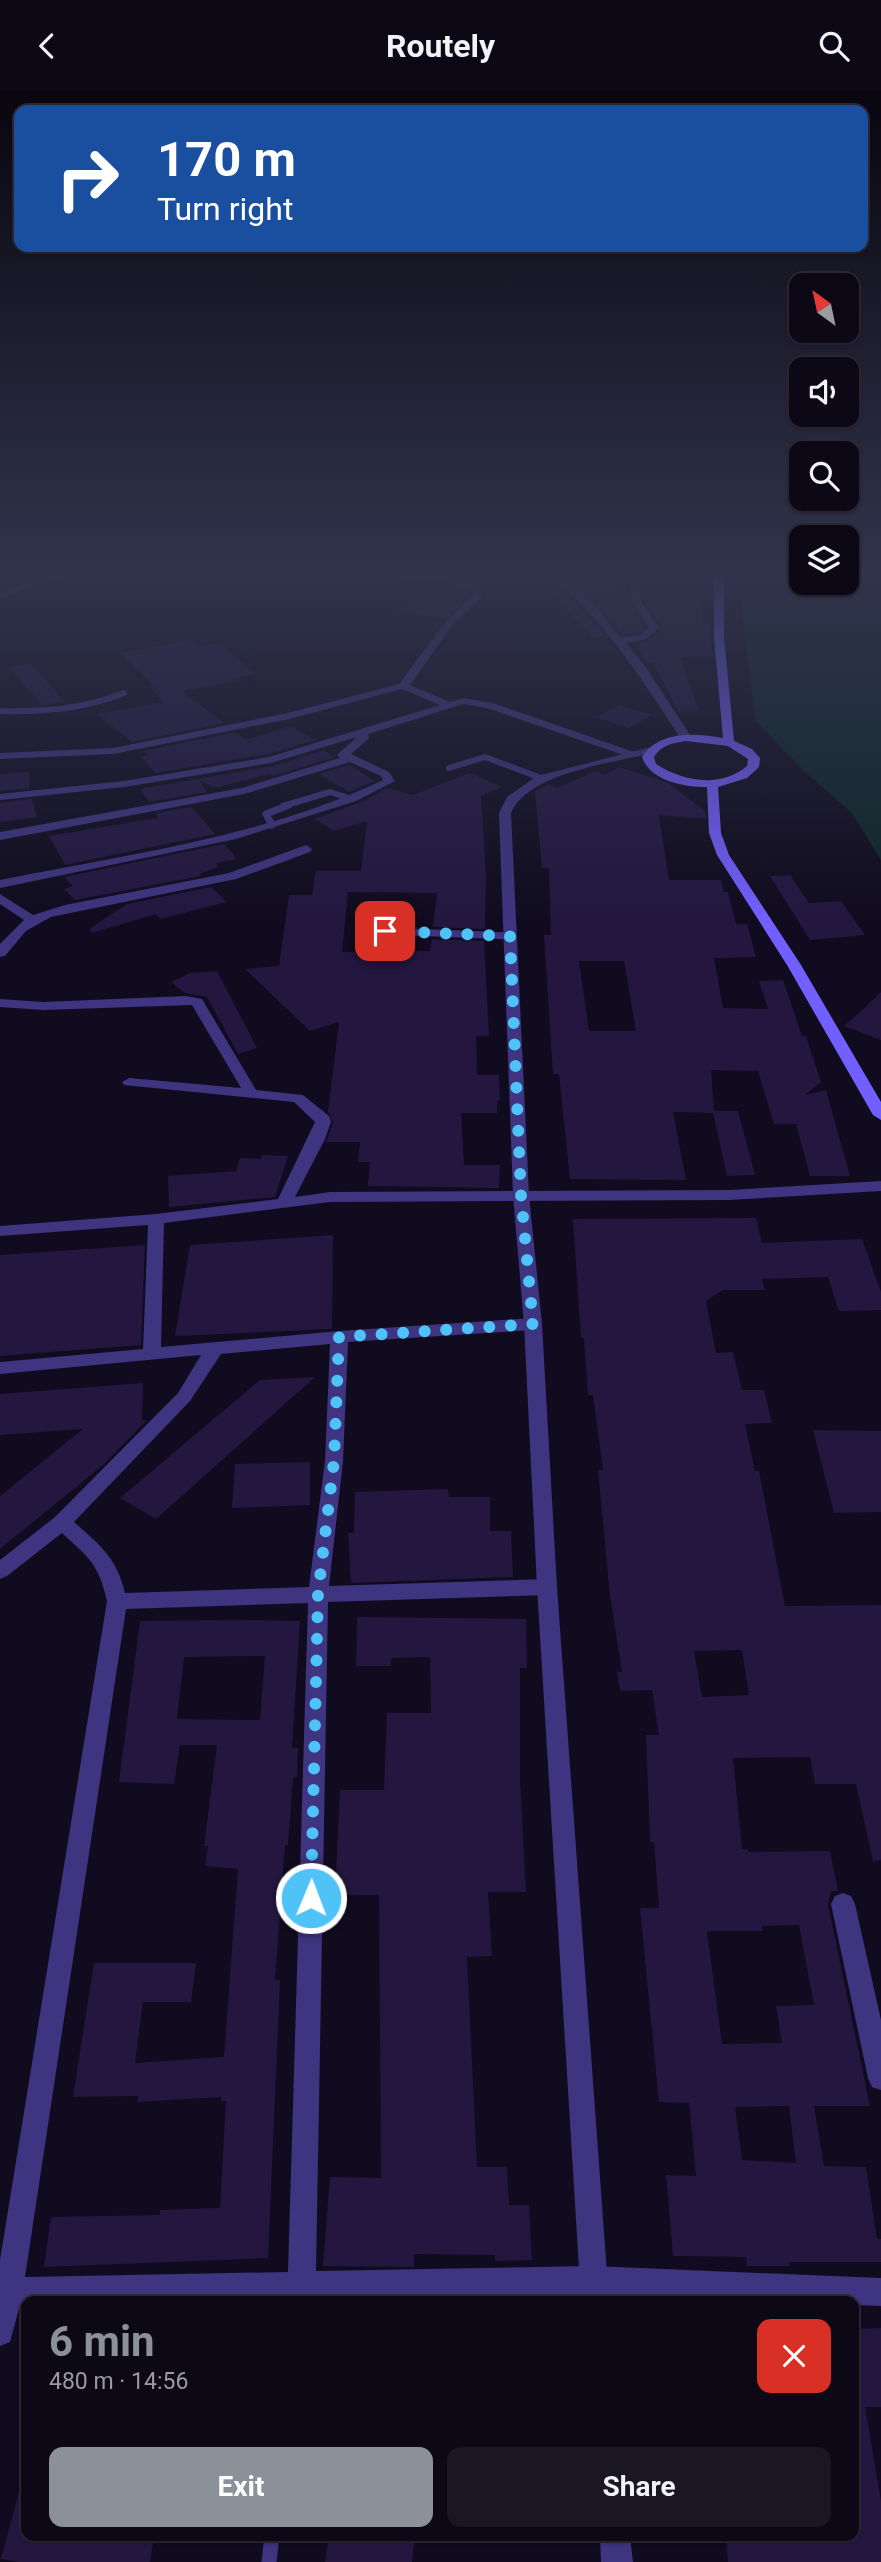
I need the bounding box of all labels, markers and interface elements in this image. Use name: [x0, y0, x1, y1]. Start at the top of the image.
icon: back: [28, 27, 66, 65]
text: Routely: [386, 27, 495, 65]
icon: search: [815, 27, 853, 65]
text: 170 m: [157, 131, 296, 188]
icon: right: [42, 133, 133, 224]
text: Turn right: [157, 190, 293, 228]
north arrow: [789, 273, 859, 343]
map controls: [789, 273, 859, 595]
button: sound: [789, 357, 859, 427]
button: search: [789, 441, 859, 511]
button: layers: [789, 525, 859, 595]
pin: [355, 901, 415, 961]
icon: arrive: [366, 912, 404, 950]
position arrow: [274, 1861, 348, 1935]
text: 6 min: [49, 2317, 155, 2366]
button: close: [757, 2319, 831, 2393]
text: 480 m · 14:56: [49, 2368, 188, 2395]
button: Exit: [49, 2447, 433, 2527]
button: Share: [447, 2447, 831, 2527]

